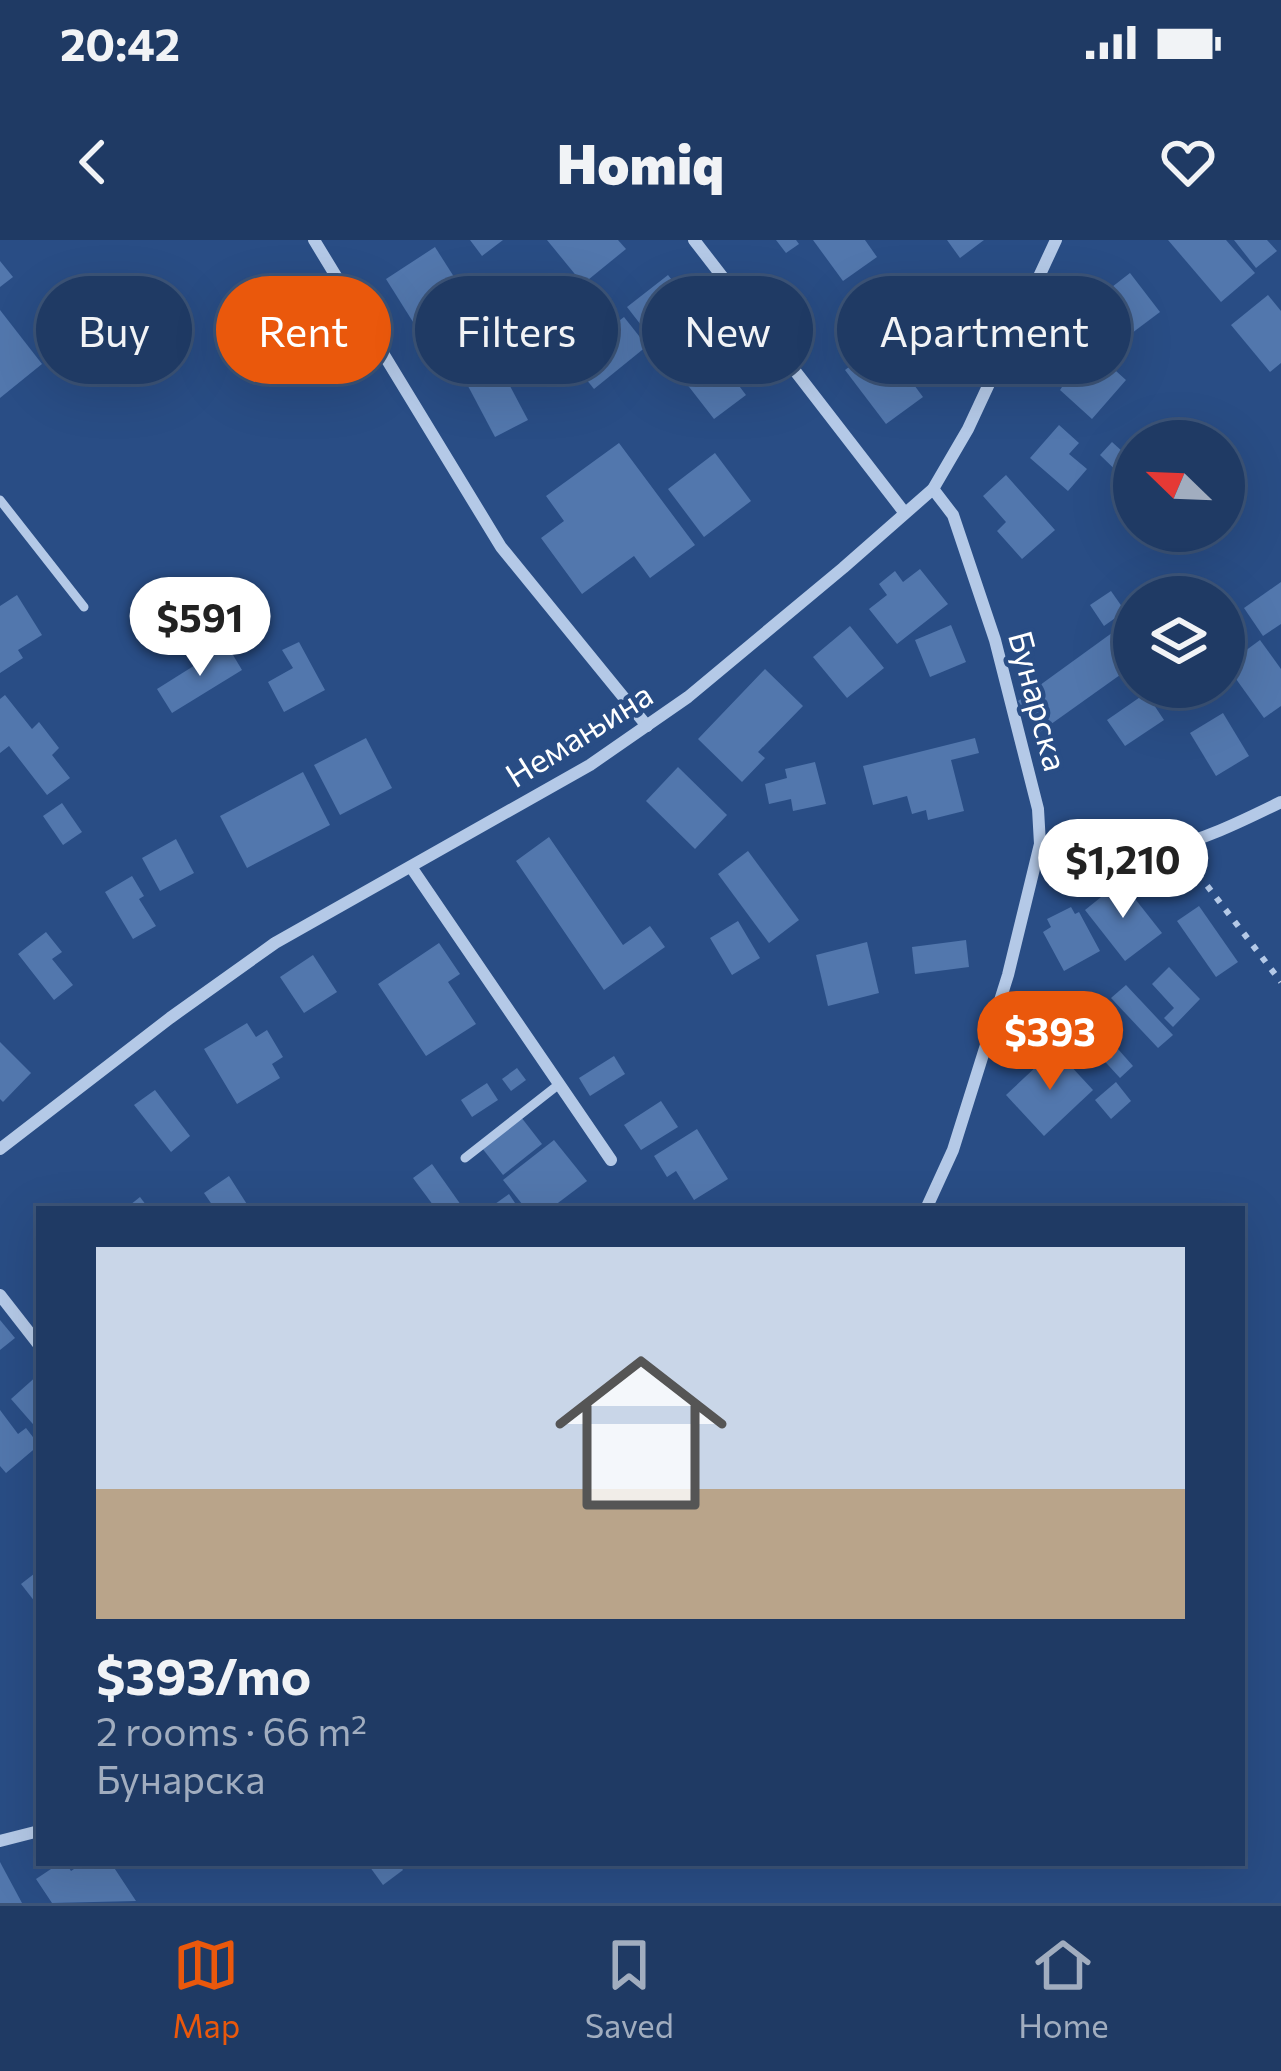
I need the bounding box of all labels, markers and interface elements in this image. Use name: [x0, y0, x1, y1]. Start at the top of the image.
text: 20:42: [60, 15, 180, 70]
icon: back: [60, 129, 126, 195]
text: Homiq: [557, 129, 724, 195]
icon: heart: [1155, 129, 1221, 195]
chip: Buy: [36, 276, 192, 384]
chip: Rent: [216, 276, 391, 384]
chip: Filters: [415, 276, 618, 384]
chip: New: [642, 276, 813, 384]
chip: Apartment: [837, 276, 1131, 384]
north arrow: [1113, 420, 1245, 552]
map controls: [1113, 420, 1245, 708]
button: layers: [1113, 576, 1245, 708]
pin: $591: [129, 577, 271, 679]
text: $591: [157, 592, 243, 640]
street label: Бунарска: [1001, 626, 1078, 775]
street label: Немањина: [497, 673, 659, 795]
pin: $1,210: [1025, 819, 1221, 921]
text: $1,210: [1065, 834, 1181, 882]
pin: $393: [979, 991, 1121, 1093]
text: $393: [1004, 1006, 1096, 1054]
icon: home: [533, 1325, 749, 1541]
text: $393/mo: [96, 1643, 311, 1706]
text: 2 rooms · 66 m²: [96, 1706, 367, 1754]
text: Бунарска: [96, 1754, 265, 1802]
tab: Map: [172, 1932, 240, 2045]
tab: Saved: [585, 1932, 674, 2045]
tab: Home: [1018, 1932, 1109, 2045]

